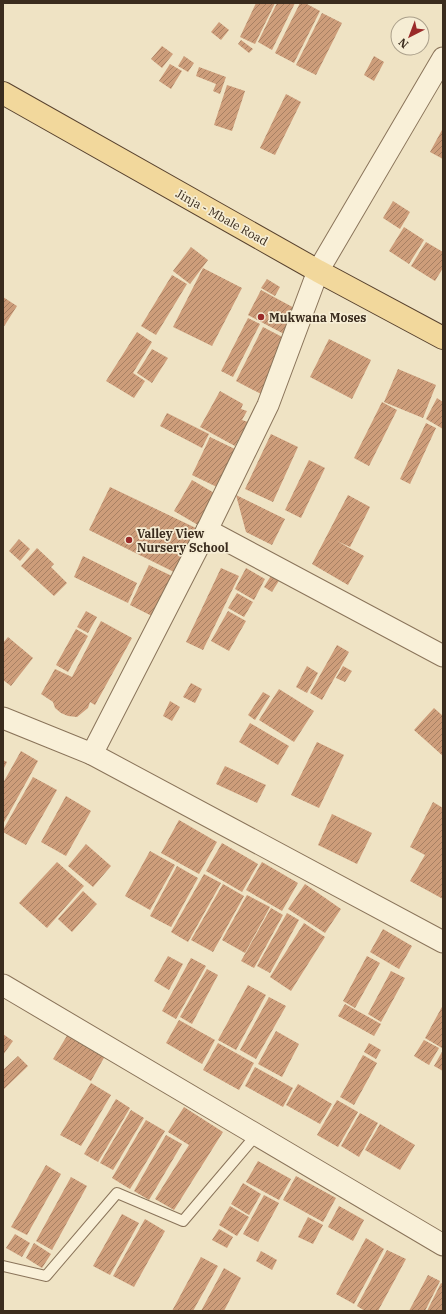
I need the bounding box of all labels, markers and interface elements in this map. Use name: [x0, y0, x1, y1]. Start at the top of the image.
north arrow: [390, 16, 430, 56]
text: N: [395, 35, 411, 52]
street label: Jinja - Mbale Road: [173, 185, 271, 249]
place label: Mukwana Moses: [269, 310, 366, 325]
marker: Mukwana Moses: [256, 312, 266, 322]
place label: Valley View Nursery School: [137, 526, 229, 555]
marker: Valley View Nursery School: [124, 535, 134, 545]

